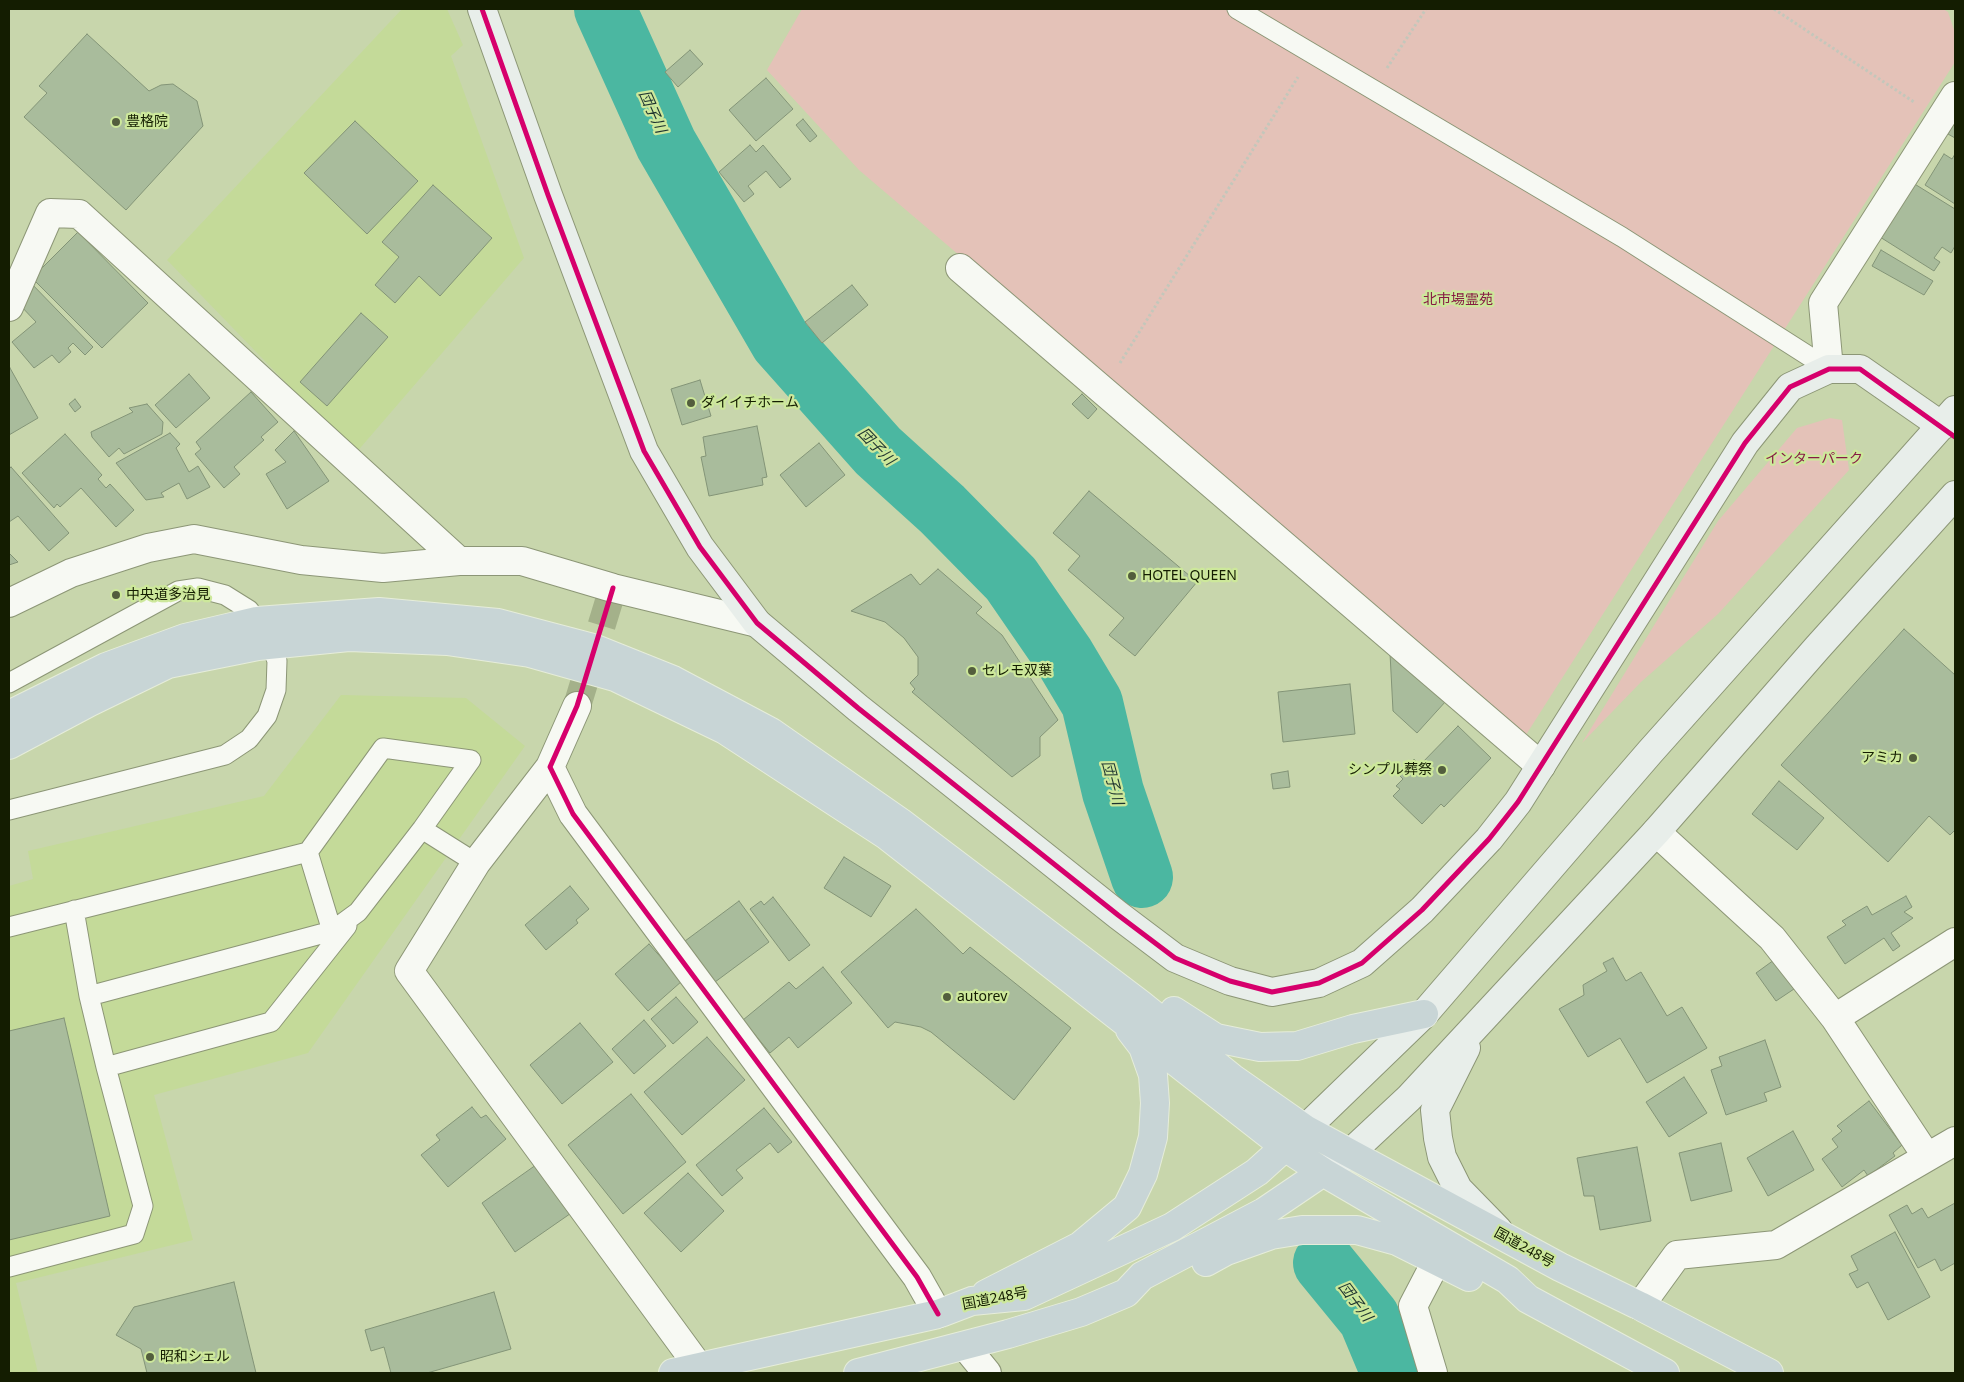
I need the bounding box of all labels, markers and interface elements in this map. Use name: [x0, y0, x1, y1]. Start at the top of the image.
water label: 団子川: [635, 88, 669, 136]
place label: 豊格院: [126, 114, 168, 130]
marker: 豊格院: [110, 116, 122, 128]
park label: 北市場霊苑: [1423, 292, 1493, 308]
place label: ダイイチホーム: [701, 395, 799, 411]
marker: ダイイチホーム: [685, 397, 697, 409]
water label: 団子川: [854, 425, 898, 469]
park label: インターパーク: [1765, 451, 1863, 467]
place label: HOTEL QUEEN: [1142, 568, 1237, 584]
marker: HOTEL QUEEN: [1126, 570, 1138, 582]
place label: 中央道多治見: [126, 587, 210, 603]
marker: 中央道多治見: [110, 589, 122, 601]
place label: セレモ双葉: [982, 663, 1052, 679]
marker: セレモ双葉: [966, 665, 978, 677]
place label: アミカ: [1861, 750, 1903, 766]
marker: アミカ: [1907, 752, 1919, 764]
water label: 団子川: [1097, 759, 1127, 807]
place label: シンプル葬祭: [1348, 762, 1432, 778]
marker: シンプル葬祭: [1436, 764, 1448, 776]
place label: autorev: [957, 989, 1007, 1005]
marker: autorev: [941, 991, 953, 1003]
street label: 国道248号: [1491, 1225, 1557, 1271]
water label: 団子川: [1334, 1279, 1376, 1325]
street label: 国道248号: [961, 1284, 1029, 1314]
place label: 昭和シェル: [160, 1349, 230, 1365]
marker: 昭和シェル: [144, 1351, 156, 1363]

